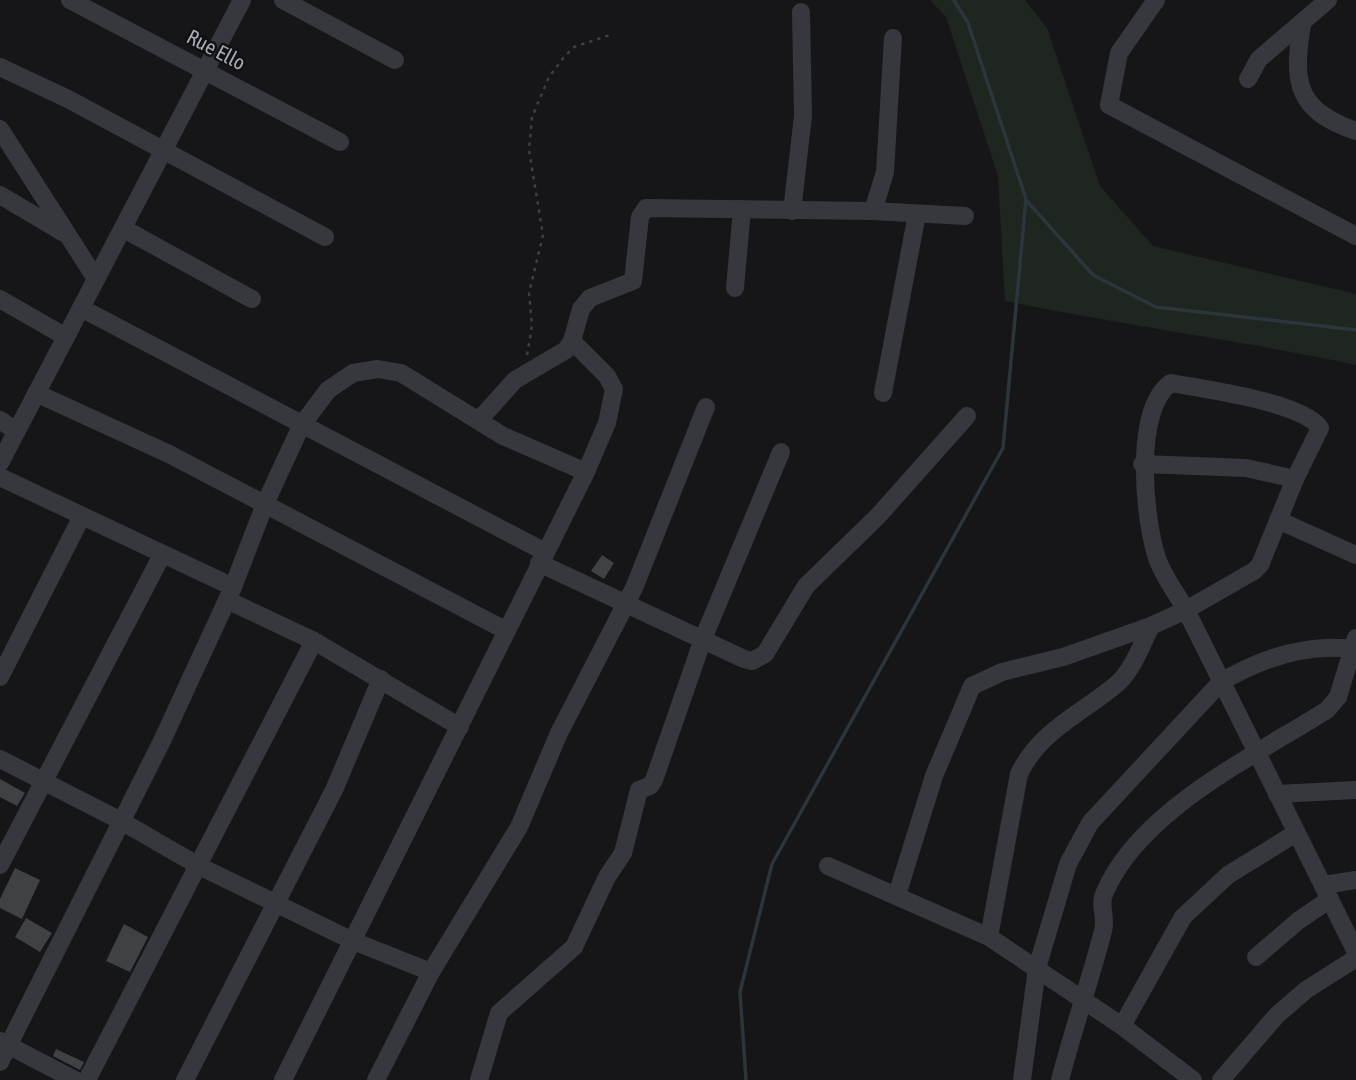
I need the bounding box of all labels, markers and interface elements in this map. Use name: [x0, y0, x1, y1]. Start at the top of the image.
street label: Rue Ello: [183, 24, 250, 74]

